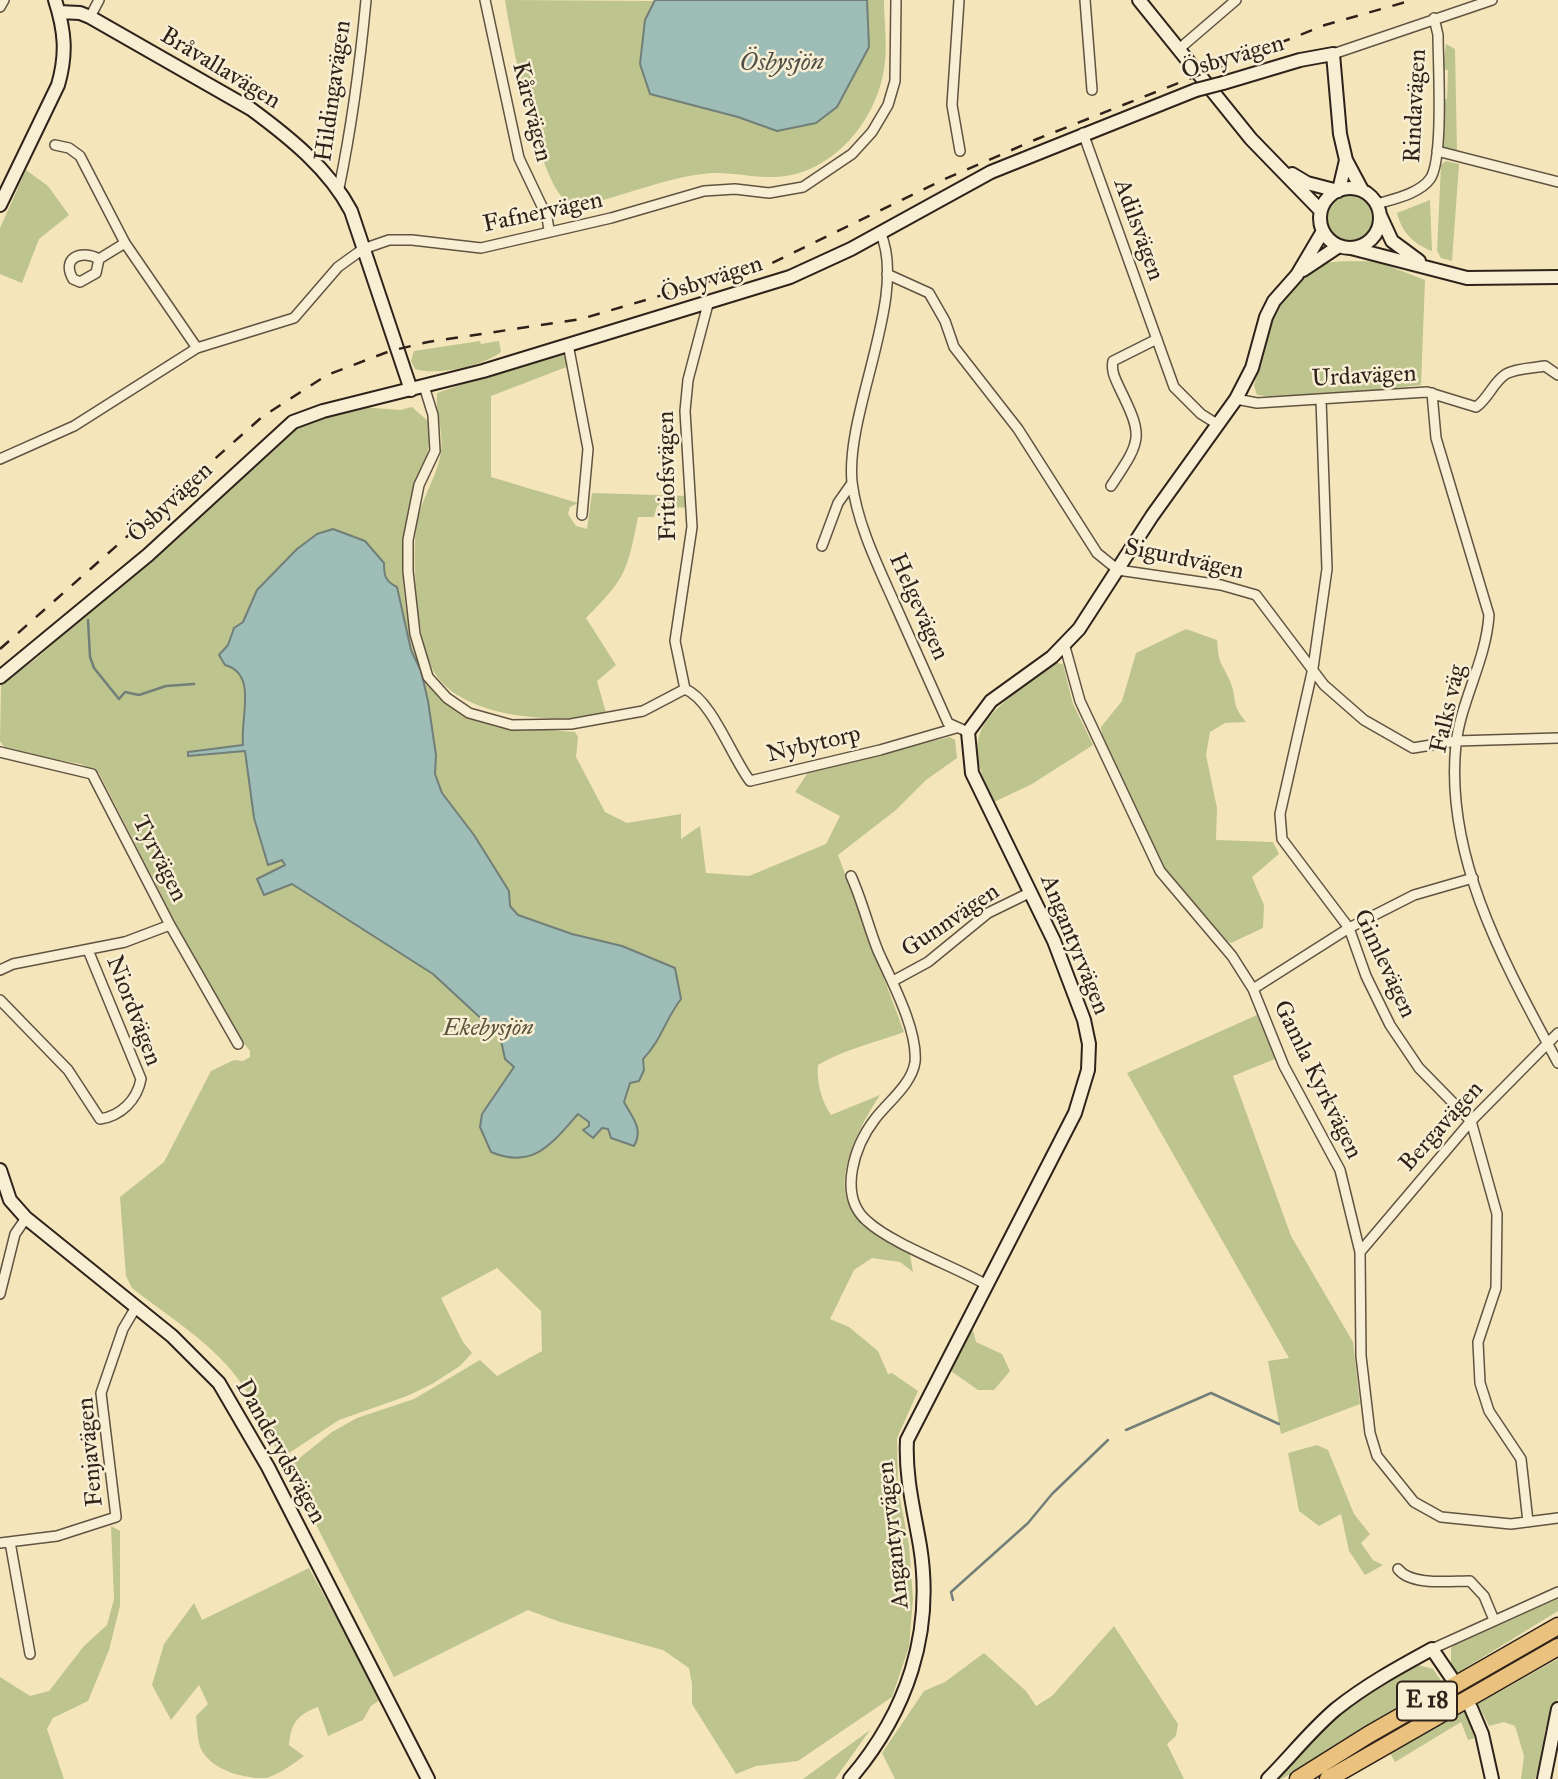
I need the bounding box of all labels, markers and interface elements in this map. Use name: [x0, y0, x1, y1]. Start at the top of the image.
street label: Hildingavägen: [310, 19, 358, 163]
street label: Bråvallavägen: [155, 22, 285, 116]
street label: Ösbyvägen: [1178, 30, 1288, 86]
water label: Ösbysjön: [740, 48, 824, 80]
street label: Rindavägen: [1399, 48, 1433, 164]
street label: Kårevägen: [505, 59, 557, 165]
street label: Adilsvägen: [1106, 175, 1170, 285]
street label: Fafnervägen: [481, 186, 605, 240]
street label: Ösbyvägen: [657, 250, 767, 310]
street label: Urdavägen: [1311, 360, 1417, 394]
street label: Fritiofsvägen: [652, 411, 684, 541]
street label: Ösbyvägen: [123, 457, 219, 549]
street label: Sigurdvägen: [1122, 533, 1246, 587]
street label: Helgevägen: [882, 549, 954, 665]
street label: Falks väg: [1425, 662, 1473, 756]
street label: Nybytorp: [764, 720, 864, 770]
street label: Tyrvägen: [125, 811, 193, 907]
street label: Angantyrvägen: [1033, 871, 1115, 1019]
street label: Gunnvägen: [897, 878, 1005, 964]
street label: Gimlevägen: [1346, 905, 1422, 1023]
street label: Niordvägen: [99, 952, 167, 1070]
street label: Gamla Kyrkvägen: [1266, 996, 1368, 1164]
park label: Ekebysjön: [442, 1015, 534, 1043]
street label: Bergavägen: [1394, 1076, 1490, 1178]
street label: Danderydsvägen: [228, 1375, 332, 1529]
street label: Fenjavägen: [72, 1396, 110, 1508]
street label: Angantyrvägen: [872, 1460, 916, 1610]
road number: E 18: [1397, 1682, 1457, 1720]

